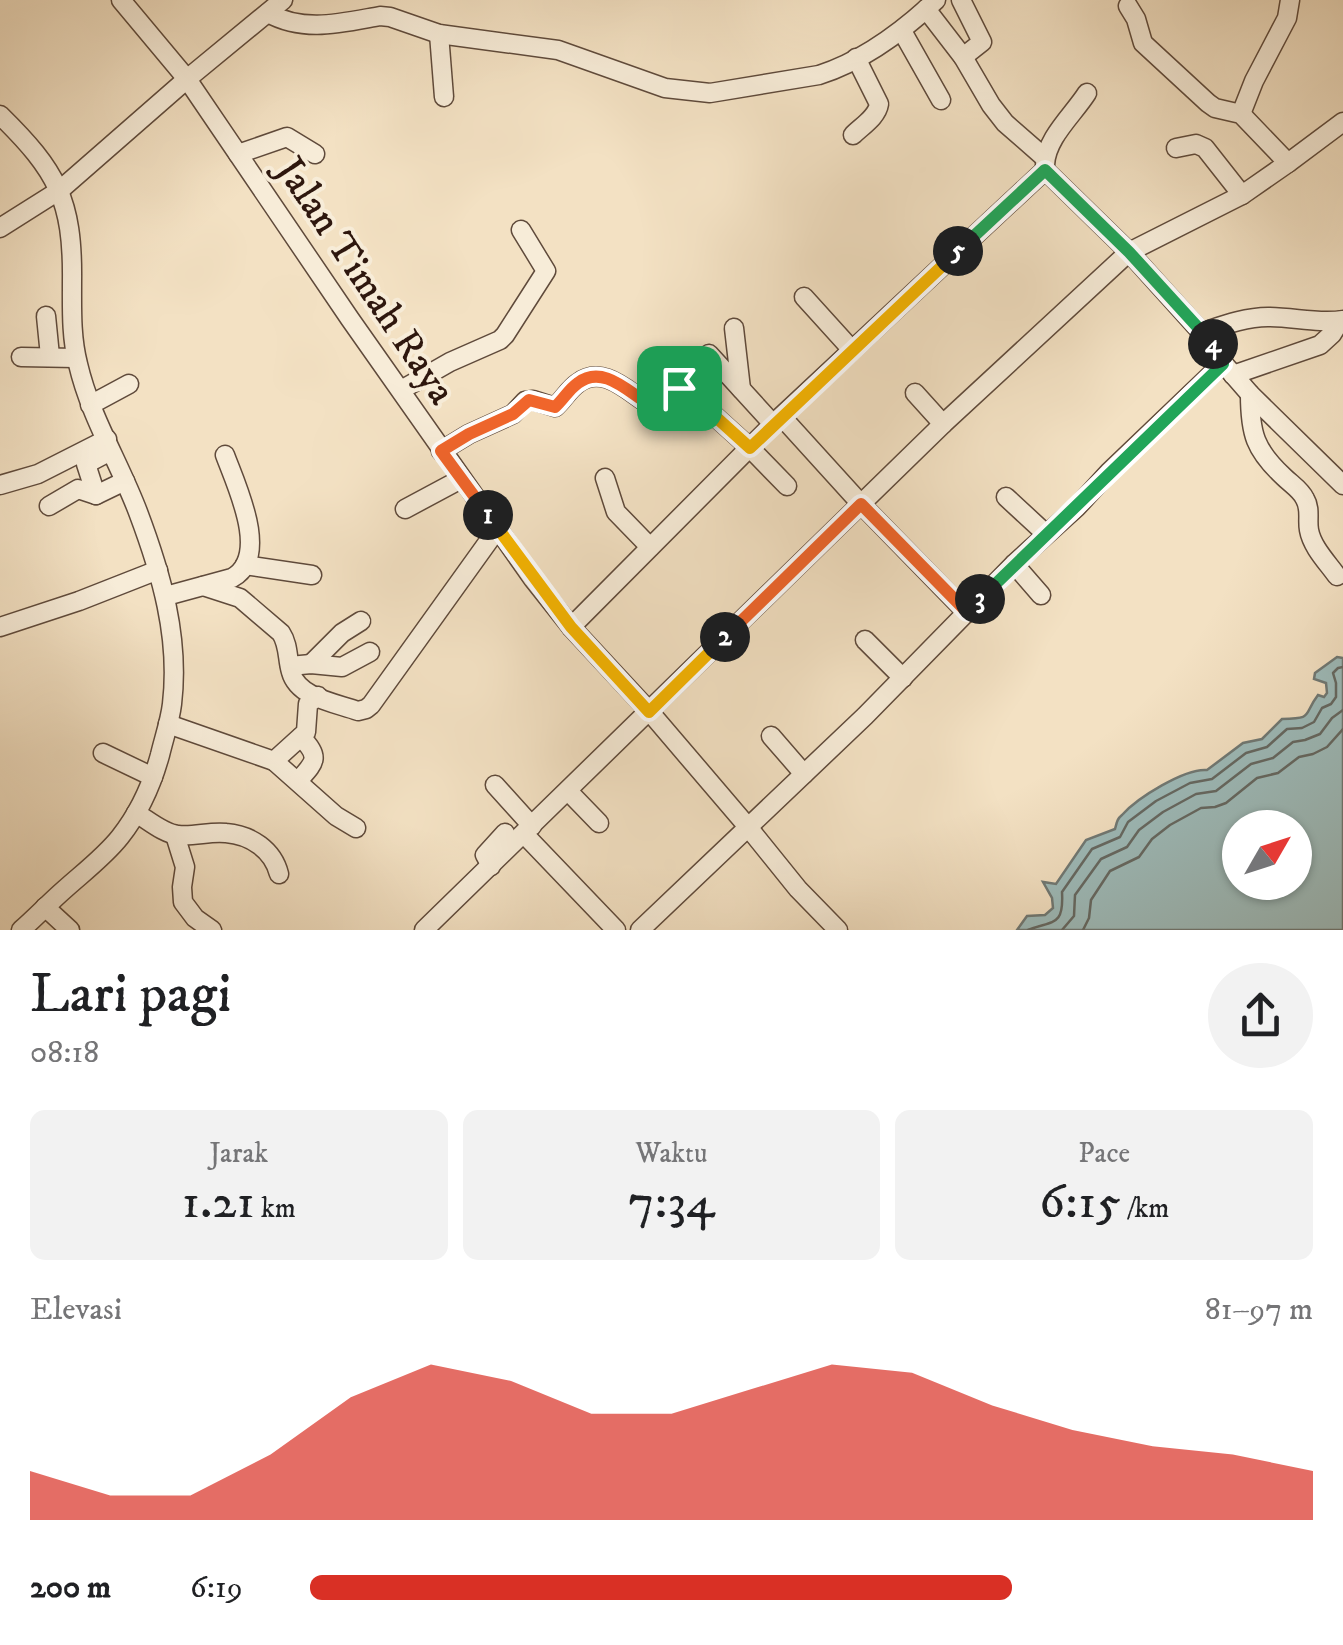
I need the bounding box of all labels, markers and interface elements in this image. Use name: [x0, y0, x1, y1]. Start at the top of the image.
street label: Jalan Timah Raya: [261, 145, 465, 415]
pin: 5: [933, 226, 983, 276]
text: 5: [951, 233, 965, 268]
pin: 4: [1188, 319, 1238, 369]
text: 4: [1205, 326, 1221, 361]
pin: [637, 346, 722, 431]
icon: arrive: [652, 361, 707, 416]
pin: 1: [463, 490, 513, 540]
text: 1: [483, 497, 493, 532]
pin: 3: [955, 574, 1005, 624]
text: 3: [975, 581, 985, 616]
pin: 2: [700, 612, 750, 662]
text: 2: [718, 619, 732, 654]
north arrow: [1222, 810, 1312, 900]
map controls: [1222, 810, 1312, 900]
text: Lari pagi: [30, 961, 231, 1030]
button: share: [1208, 963, 1313, 1068]
text: 08:18: [30, 1033, 99, 1073]
text: Jarak: [209, 1136, 268, 1171]
text: Waktu: [635, 1136, 708, 1171]
text: Pace: [1078, 1136, 1130, 1171]
text: 1.21: [182, 1171, 255, 1234]
text: 7:34: [628, 1171, 715, 1234]
text: 6:15: [1039, 1171, 1121, 1234]
text: km: [255, 1191, 296, 1226]
text: /km: [1121, 1191, 1169, 1226]
text: Elevasi: [30, 1290, 122, 1330]
text: 81–97 m: [1205, 1290, 1313, 1330]
text: 200 m: [30, 1568, 111, 1608]
text: 6:19: [190, 1568, 243, 1608]

